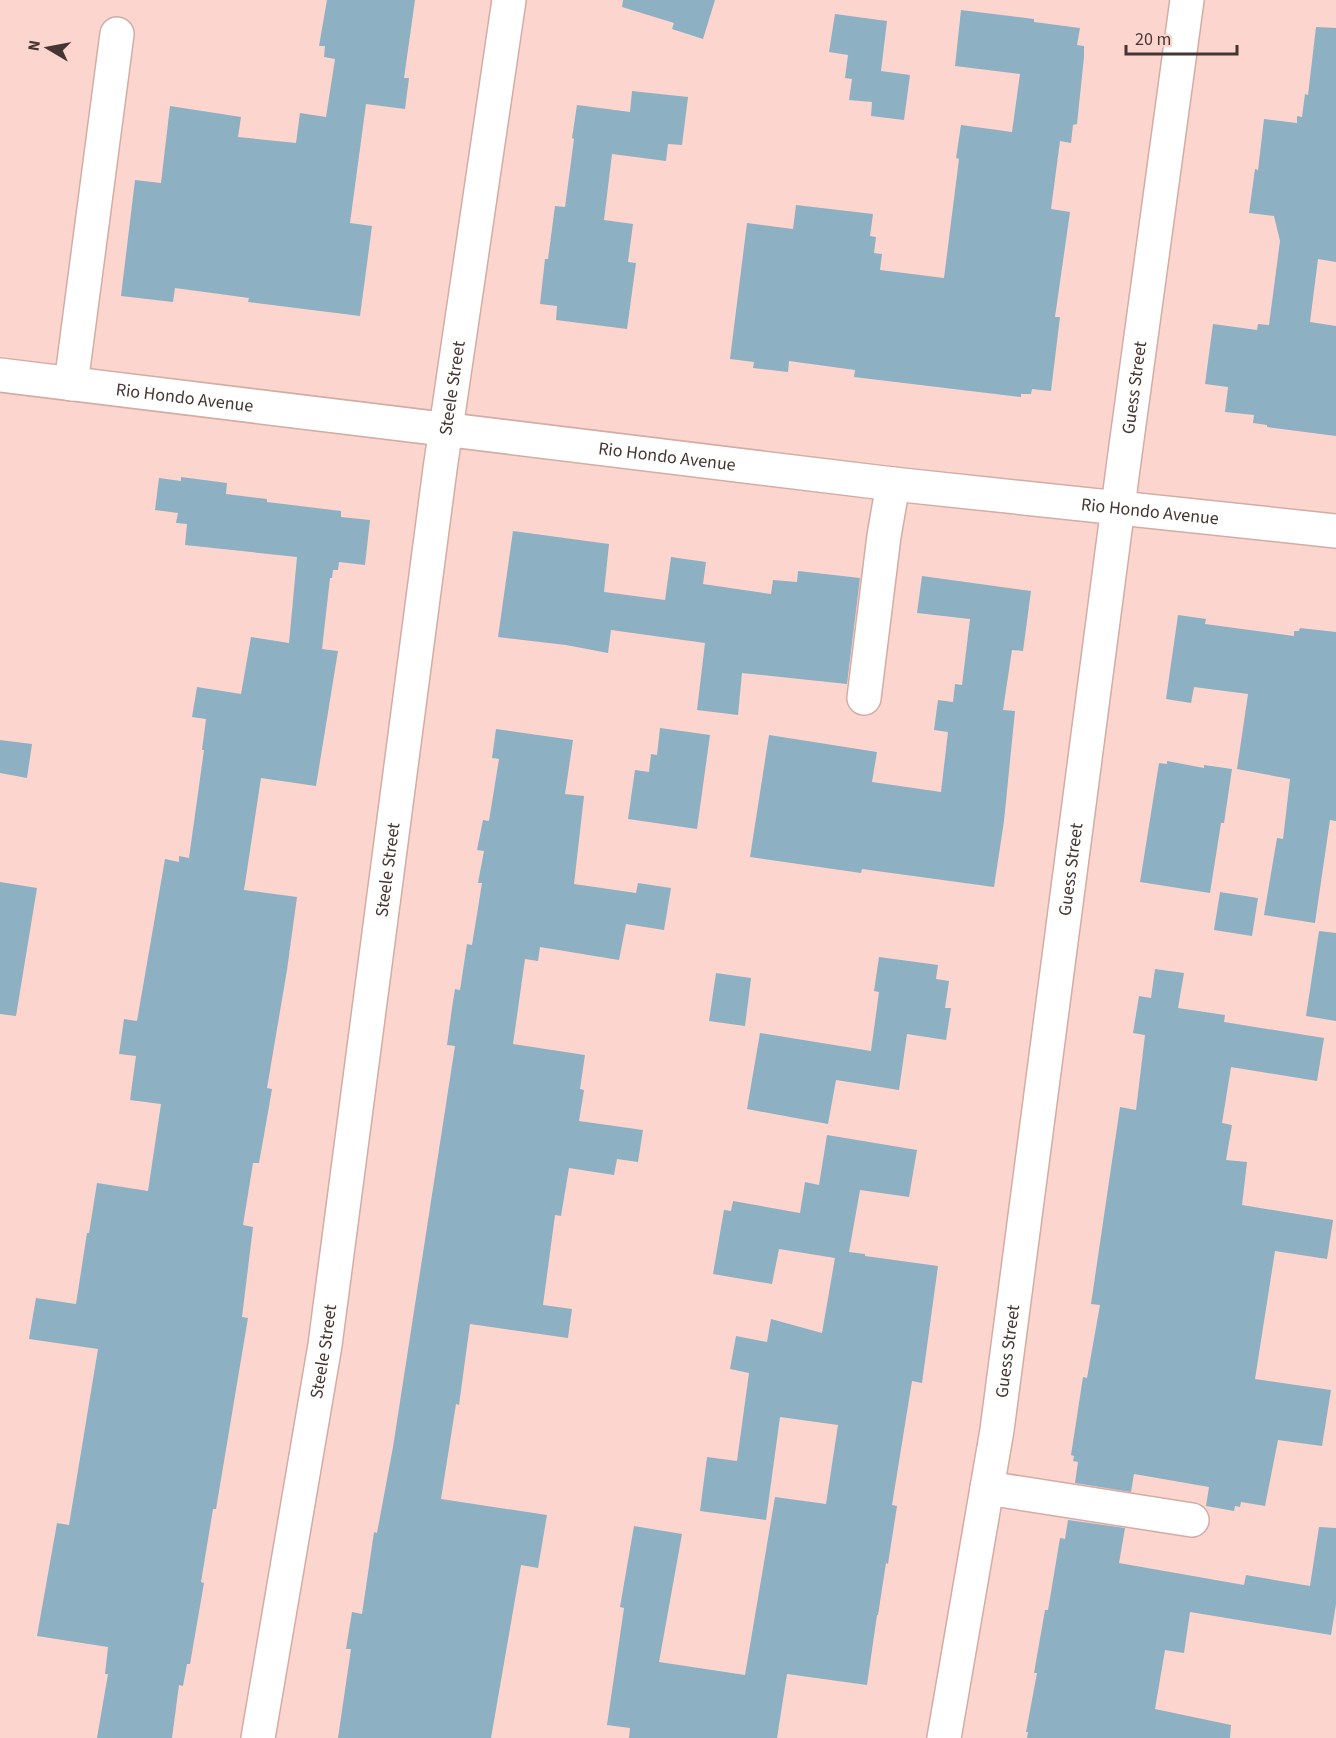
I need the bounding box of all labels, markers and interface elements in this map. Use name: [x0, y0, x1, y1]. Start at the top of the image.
north arrow: [18, 18, 78, 78]
scale bar: [1126, 18, 1237, 56]
text: 20 m: [1135, 27, 1171, 52]
text: N: [22, 38, 46, 53]
street label: Steele Street: [433, 339, 471, 437]
street label: Guess Street: [1115, 339, 1153, 436]
street label: Rio Hondo Avenue: [114, 377, 255, 418]
street label: Rio Hondo Avenue: [597, 436, 737, 477]
street label: Rio Hondo Avenue: [1080, 492, 1220, 531]
street label: Steele Street: [369, 821, 406, 919]
street label: Guess Street: [1052, 821, 1089, 917]
street label: Steele Street: [304, 1303, 343, 1401]
street label: Guess Street: [989, 1303, 1026, 1399]

